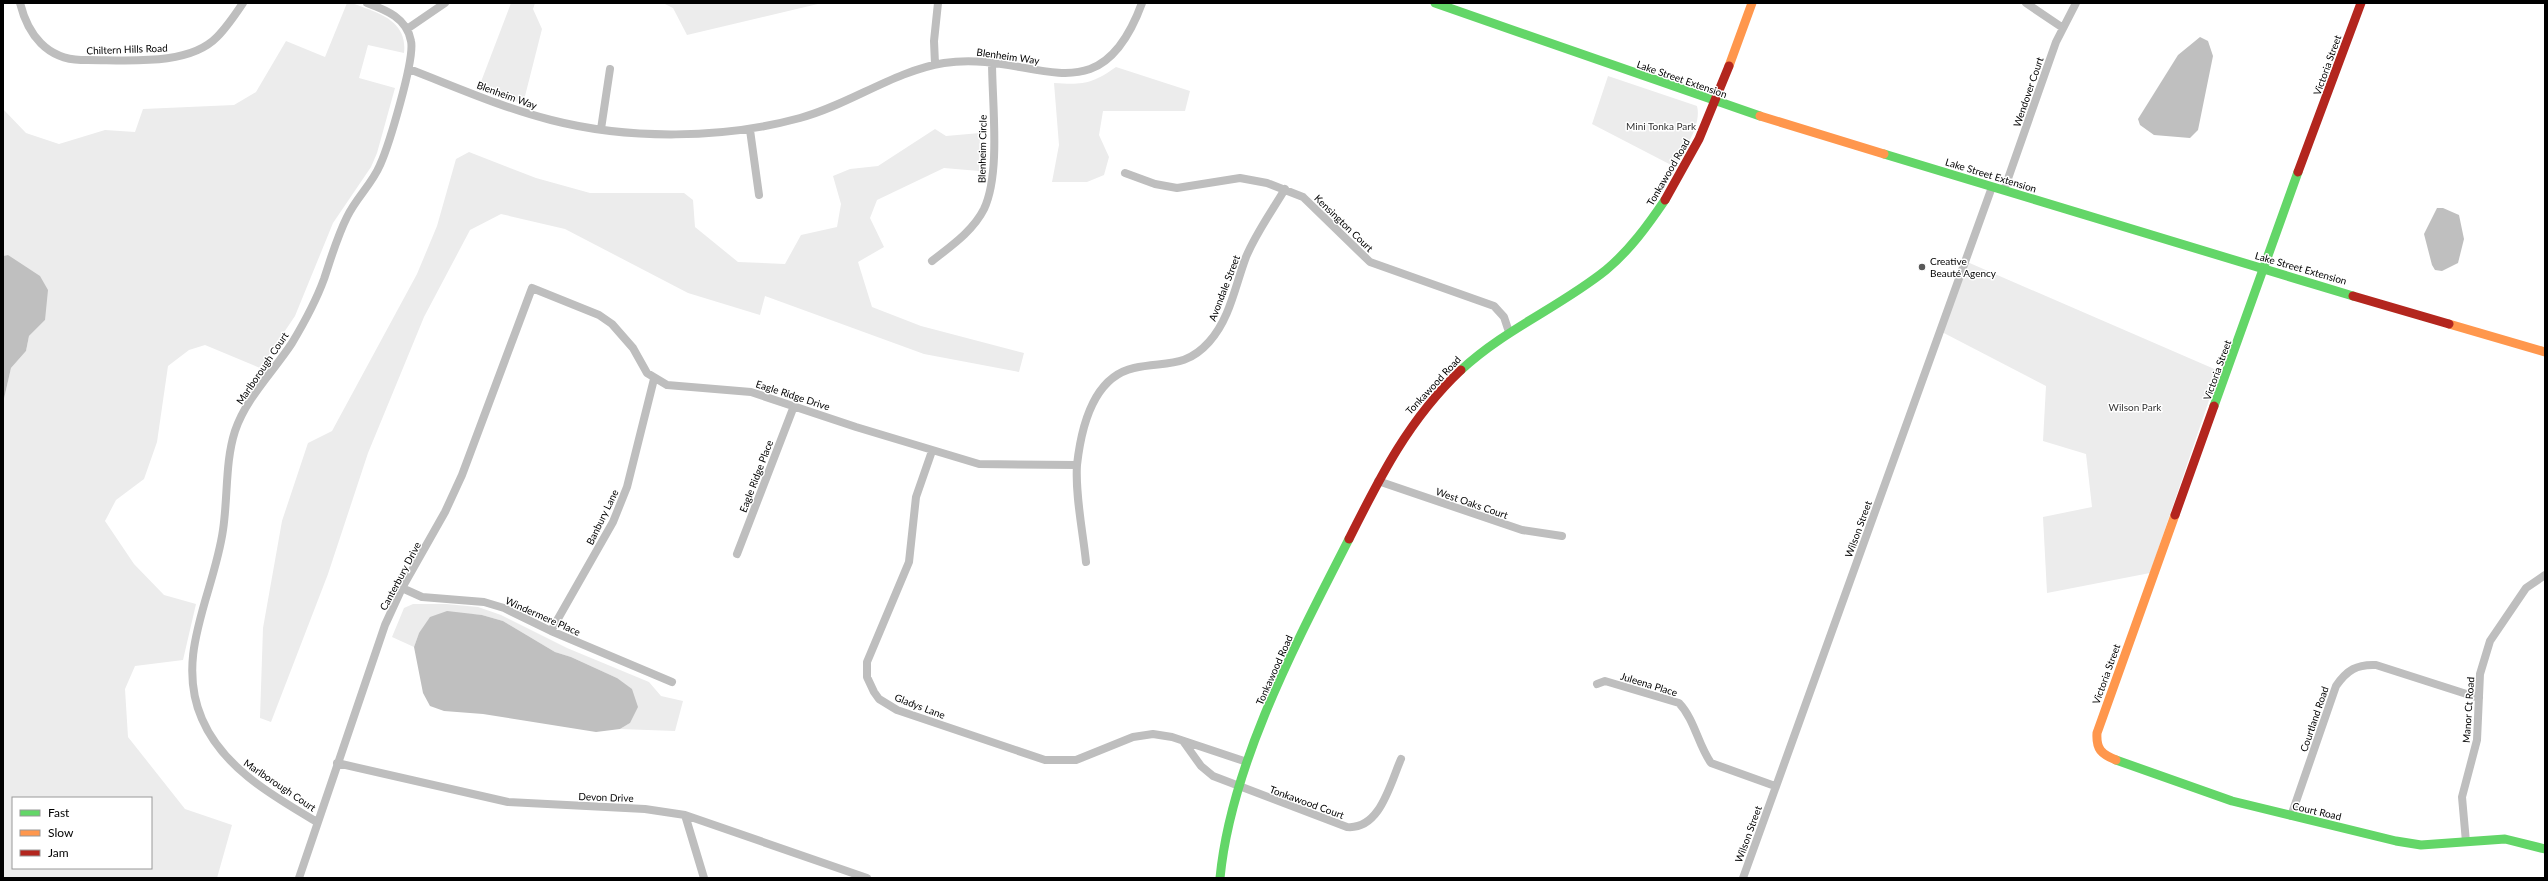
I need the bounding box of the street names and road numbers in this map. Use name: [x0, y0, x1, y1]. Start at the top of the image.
street label: Victoria Street: [2311, 33, 2344, 97]
street label: Chiltern Hills Road: [86, 42, 168, 56]
street label: Blenheim Way: [976, 46, 1041, 66]
street label: Wendover Court: [2010, 55, 2046, 129]
street label: Lake Street Extension: [1635, 58, 1729, 100]
street label: Blenheim Way: [475, 79, 540, 112]
street label: Blenheim Circle: [975, 115, 989, 183]
street label: Tonkawood Road: [1644, 136, 1692, 208]
street label: Lake Street Extension: [1944, 155, 2038, 195]
street label: Kensington Court: [1312, 192, 1376, 254]
street label: Lake Street Extension: [2254, 249, 2348, 287]
street label: Avondale Street: [1206, 253, 1242, 323]
street label: Marlborough Court: [233, 329, 291, 406]
street label: Victoria Street: [2201, 338, 2234, 402]
street label: Tonkawood Road: [1403, 353, 1463, 417]
street label: Eagle Ridge Drive: [754, 377, 832, 413]
street label: Eagle Ridge Place: [737, 438, 775, 514]
street label: West Oaks Court: [1434, 485, 1510, 521]
street label: Banbury Lane: [583, 487, 621, 547]
street label: Wilson Street: [1842, 499, 1874, 559]
street label: Canterbury Drive: [377, 540, 423, 612]
street label: Windermere Place: [504, 594, 582, 638]
street label: Tonkawood Road: [1253, 633, 1295, 707]
street label: Victoria Street: [2090, 642, 2123, 706]
street label: Juleena Place: [1619, 670, 1679, 698]
street label: Manor Ct Road: [2460, 677, 2476, 743]
street label: Courtland Road: [2297, 685, 2331, 753]
street label: Gladys Lane: [893, 691, 947, 721]
street label: Marlborough Court: [242, 756, 319, 814]
street label: Tonkawood Court: [1268, 783, 1346, 821]
street label: Devon Drive: [578, 790, 634, 804]
street label: Court Road: [2291, 800, 2343, 822]
street label: Wilson Street: [1732, 804, 1764, 864]

